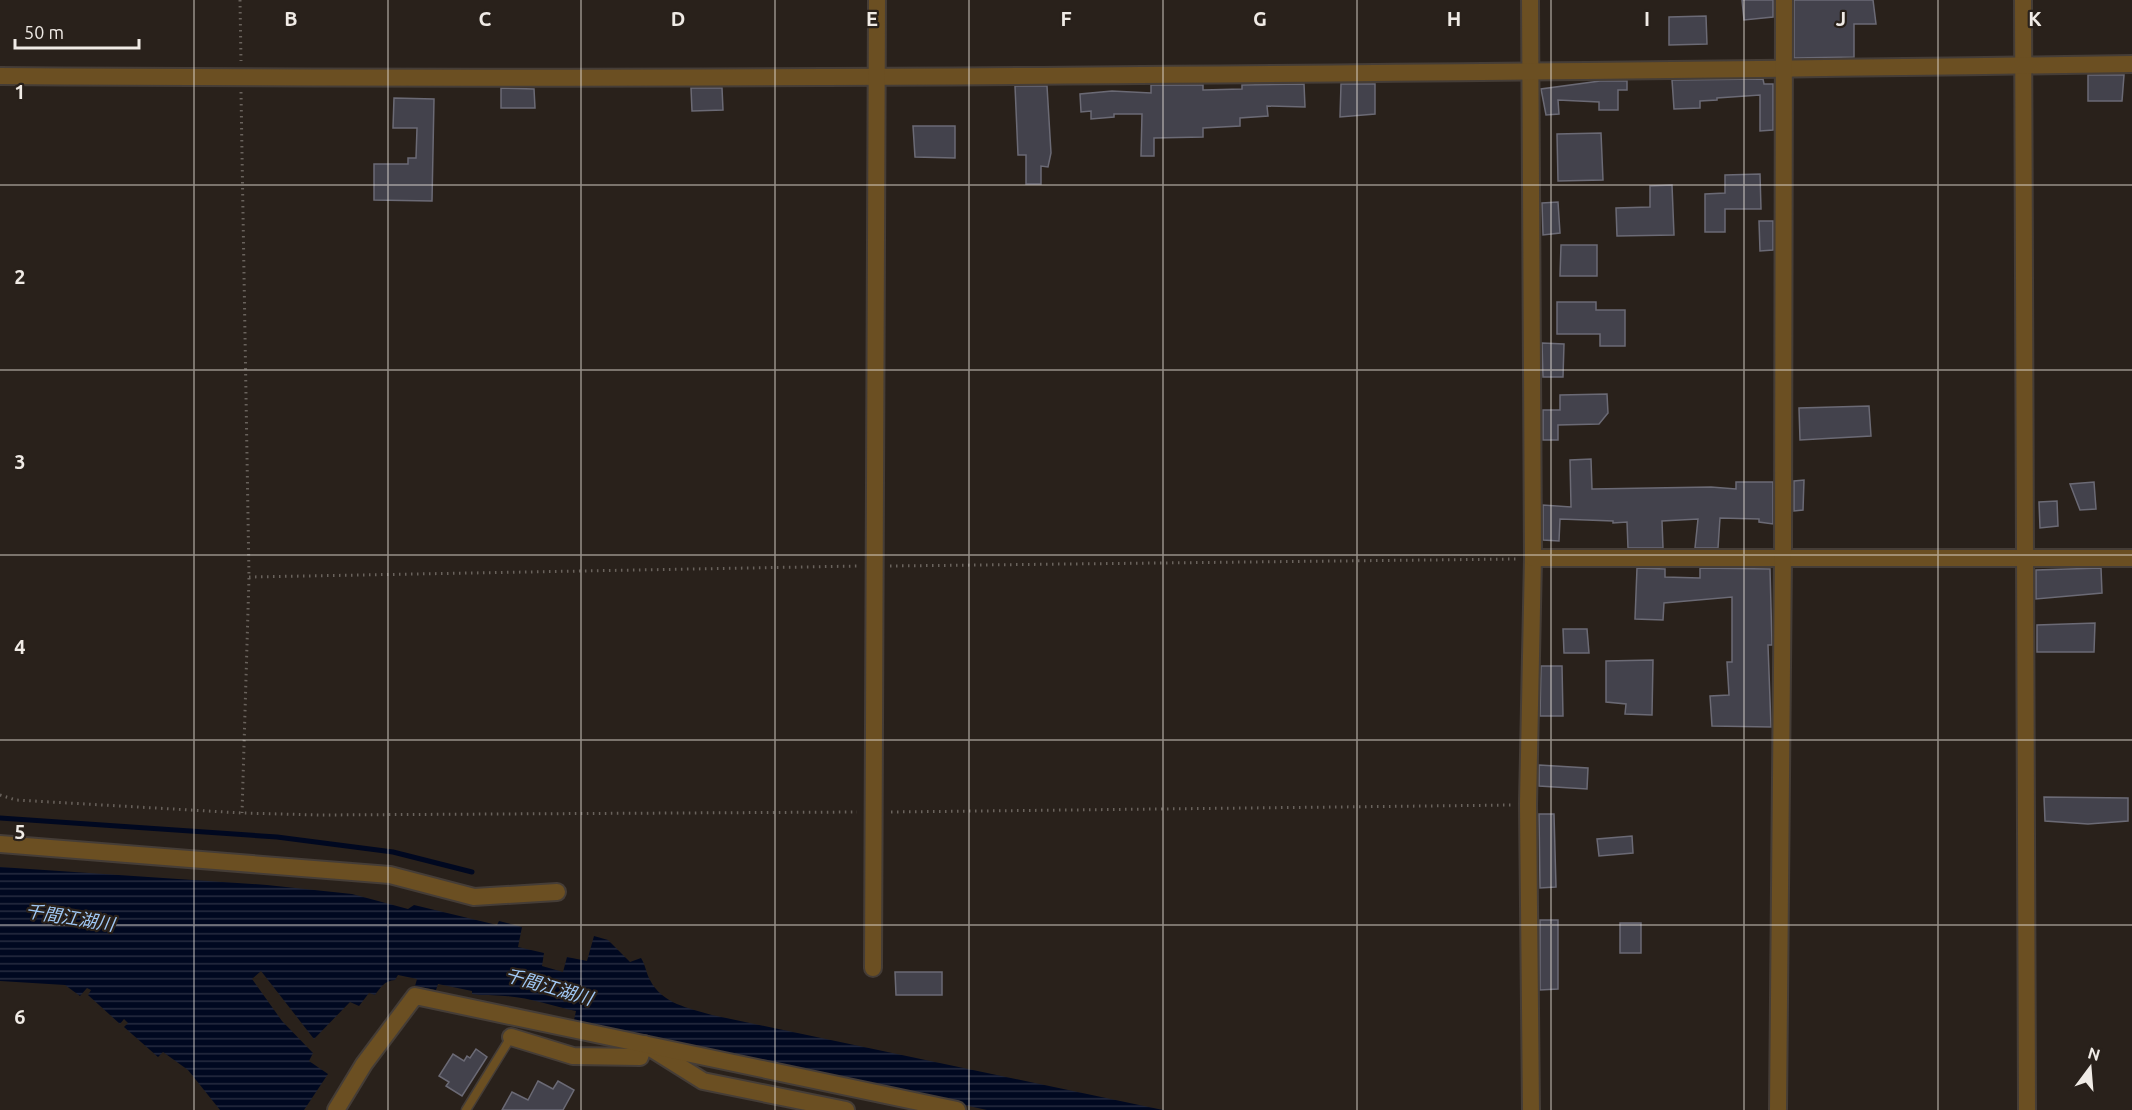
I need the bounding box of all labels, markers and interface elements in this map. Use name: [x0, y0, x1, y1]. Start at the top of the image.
text: B: [284, 7, 298, 30]
text: C: [479, 7, 492, 30]
text: D: [671, 7, 685, 30]
text: E: [866, 7, 878, 30]
text: F: [1060, 7, 1072, 30]
text: G: [1253, 7, 1267, 30]
text: H: [1447, 7, 1461, 30]
text: I: [1644, 7, 1650, 30]
text: J: [1836, 7, 1846, 30]
text: K: [2028, 7, 2042, 30]
scale bar: [15, 12, 140, 50]
text: 50 m: [24, 22, 64, 42]
text: 1: [14, 80, 26, 103]
text: 2: [14, 265, 26, 288]
text: 3: [14, 450, 26, 473]
text: 4: [14, 635, 26, 658]
text: 5: [14, 820, 26, 843]
water label: 千間江湖川: [24, 900, 118, 934]
water label: 千間江湖川: [503, 964, 597, 1009]
text: 6: [14, 1005, 26, 1028]
north arrow: [2060, 1038, 2120, 1098]
text: N: [2086, 1043, 2102, 1064]

